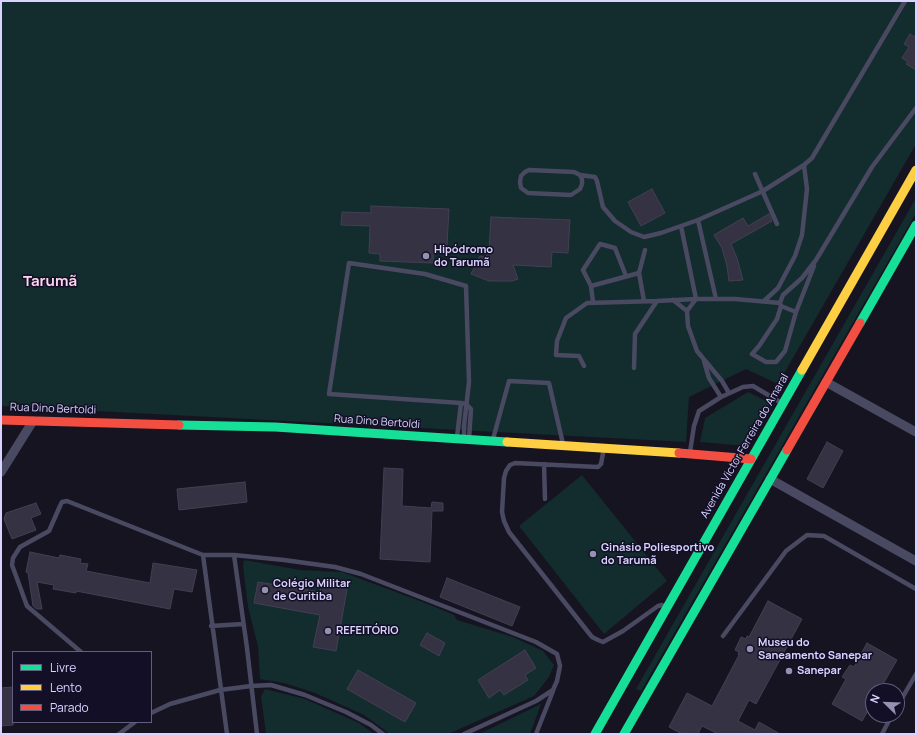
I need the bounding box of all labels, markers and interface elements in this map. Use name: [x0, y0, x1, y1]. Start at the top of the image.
place label: Hipódromo do Tarumã: [434, 243, 493, 269]
marker: Hipódromo do Tarumã: [421, 251, 431, 261]
district label: Tarumã: [23, 273, 77, 291]
street label: Avenida Victor Ferreira do Amaral: [698, 371, 792, 521]
street label: Rua Dino Bertoldi: [10, 401, 96, 417]
street label: Rua Dino Bertoldi: [333, 412, 421, 432]
place label: Ginásio Poliesportivo do Tarumã: [601, 541, 714, 567]
marker: Ginásio Poliesportivo do Tarumã: [588, 549, 598, 559]
place label: Colégio Militar de Curitiba: [273, 577, 351, 603]
marker: Colégio Militar de Curitiba: [260, 585, 270, 595]
place label: REFEITÓRIO: [336, 624, 398, 638]
marker: REFEITÓRIO: [323, 626, 333, 636]
place label: Museu do Saneamento Sanepar: [758, 636, 872, 662]
marker: Museu do Saneamento Sanepar: [745, 644, 755, 654]
legend: [12, 651, 152, 723]
text: Livre: [50, 659, 76, 676]
place label: Sanepar: [797, 664, 841, 678]
marker: Sanepar: [784, 666, 794, 676]
text: Lento: [50, 679, 82, 696]
north arrow: [865, 683, 905, 723]
text: N: [866, 692, 883, 705]
text: Parado: [50, 699, 89, 716]

